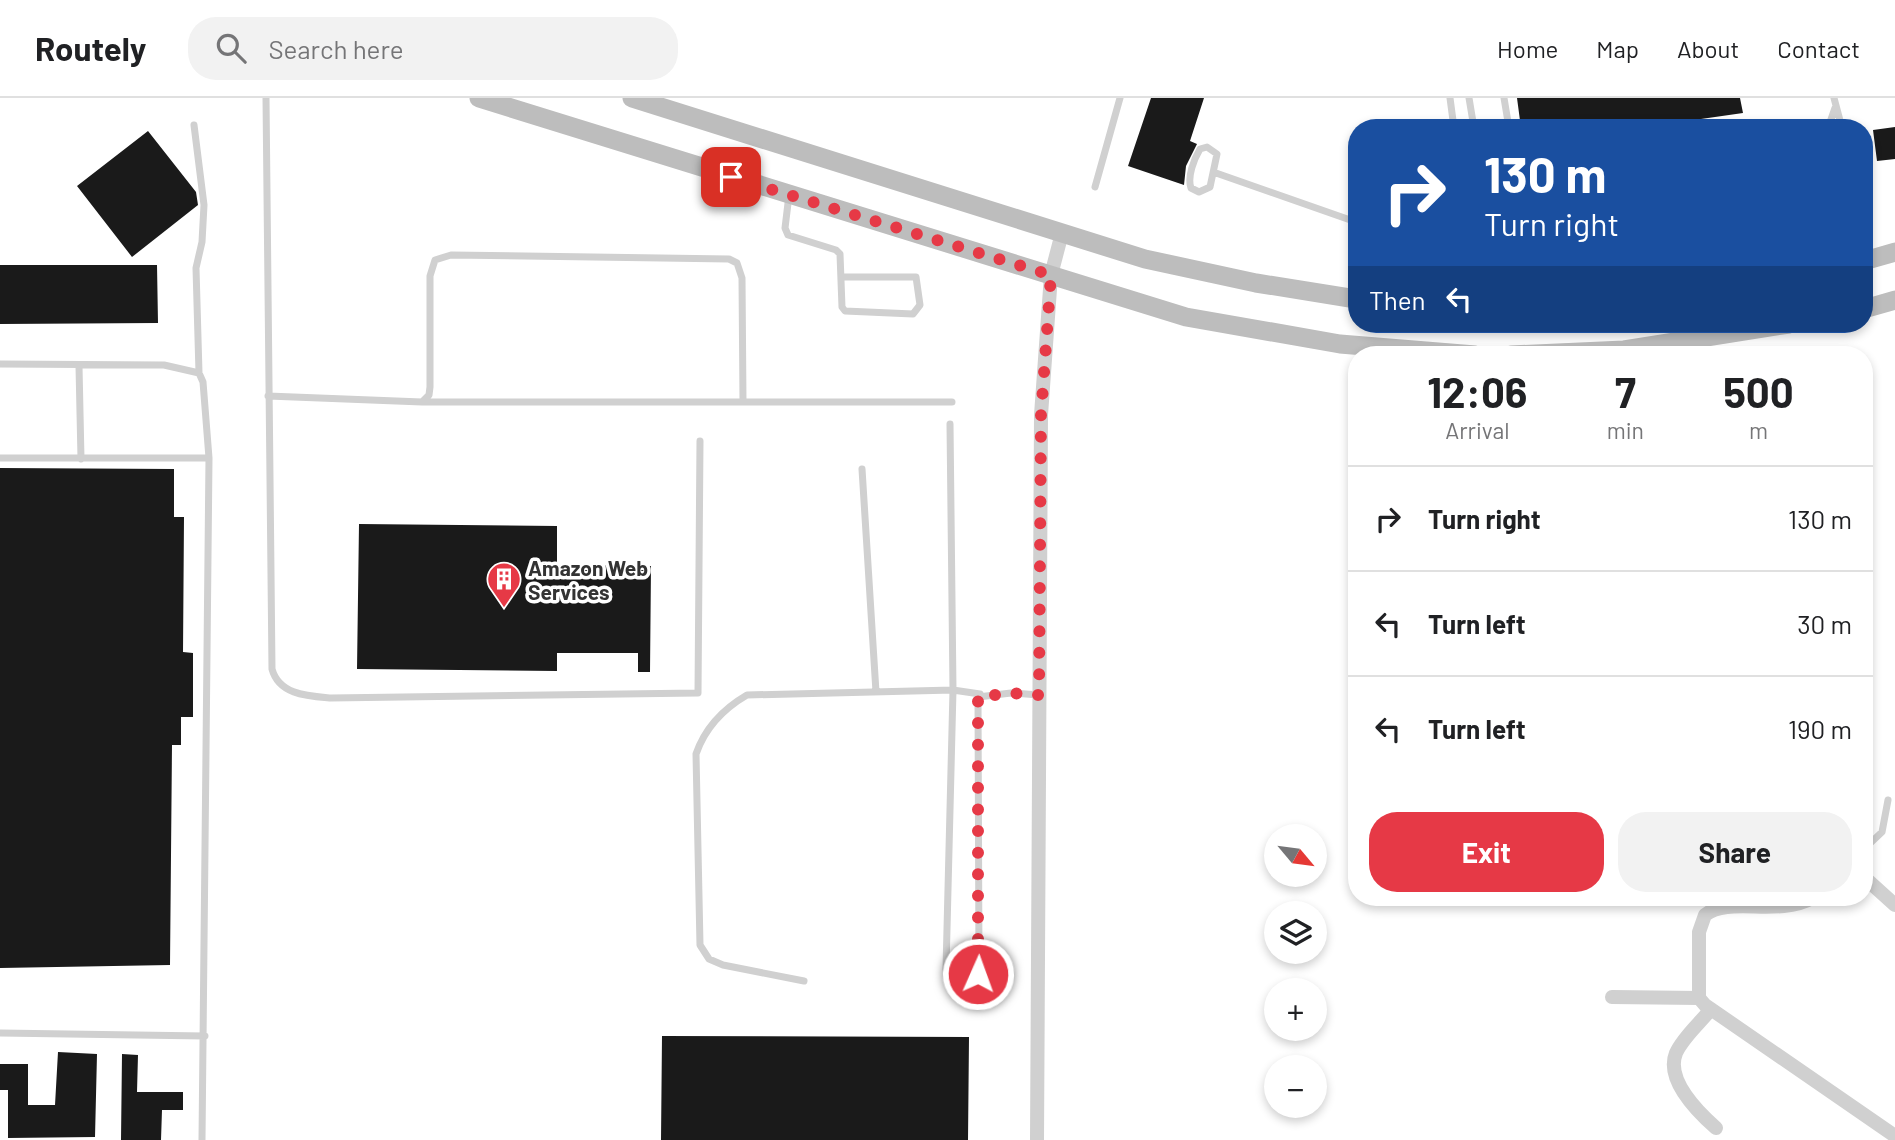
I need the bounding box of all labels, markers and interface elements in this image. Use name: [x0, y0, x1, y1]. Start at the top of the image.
search box: [188, 17, 678, 80]
text: Routely: [35, 28, 146, 68]
icon: search: [212, 29, 250, 67]
text: Search here: [268, 33, 404, 64]
text: Home: [1497, 34, 1558, 63]
text: Map: [1596, 34, 1639, 63]
text: About: [1677, 34, 1739, 63]
text: Contact: [1777, 34, 1860, 63]
text: 130 m: [1484, 144, 1606, 203]
pin: [701, 147, 761, 207]
icon: right: [1369, 147, 1460, 238]
icon: arrive: [712, 158, 750, 196]
text: Turn right: [1484, 204, 1619, 242]
icon: left: [1440, 280, 1478, 318]
text: Then: [1369, 284, 1426, 315]
text: 12:06: [1427, 366, 1527, 416]
text: 7: [1615, 366, 1636, 416]
text: 500: [1723, 366, 1794, 416]
text: Arrival: [1445, 416, 1509, 444]
text: min: [1607, 416, 1644, 444]
text: m: [1749, 416, 1768, 444]
icon: right: [1369, 500, 1407, 538]
text: Turn right: [1428, 503, 1541, 534]
text: 130 m: [1788, 503, 1852, 534]
place label: Amazon Web Services: [528, 555, 648, 604]
building icon: Amazon Web Services: [485, 560, 523, 609]
icon: left: [1369, 605, 1407, 643]
text: Turn left: [1428, 608, 1526, 639]
text: 30 m: [1797, 608, 1852, 639]
icon: left: [1369, 710, 1407, 748]
text: Turn left: [1428, 713, 1526, 744]
text: 190 m: [1788, 713, 1852, 744]
button: Exit: [1369, 812, 1604, 892]
button: Share: [1618, 812, 1852, 892]
north arrow: [1264, 824, 1326, 887]
map controls: [1264, 824, 1327, 1118]
button: layers: [1264, 901, 1327, 964]
position arrow: [941, 937, 1015, 1011]
button: +: [1264, 978, 1327, 1041]
button: −: [1264, 1055, 1327, 1118]

